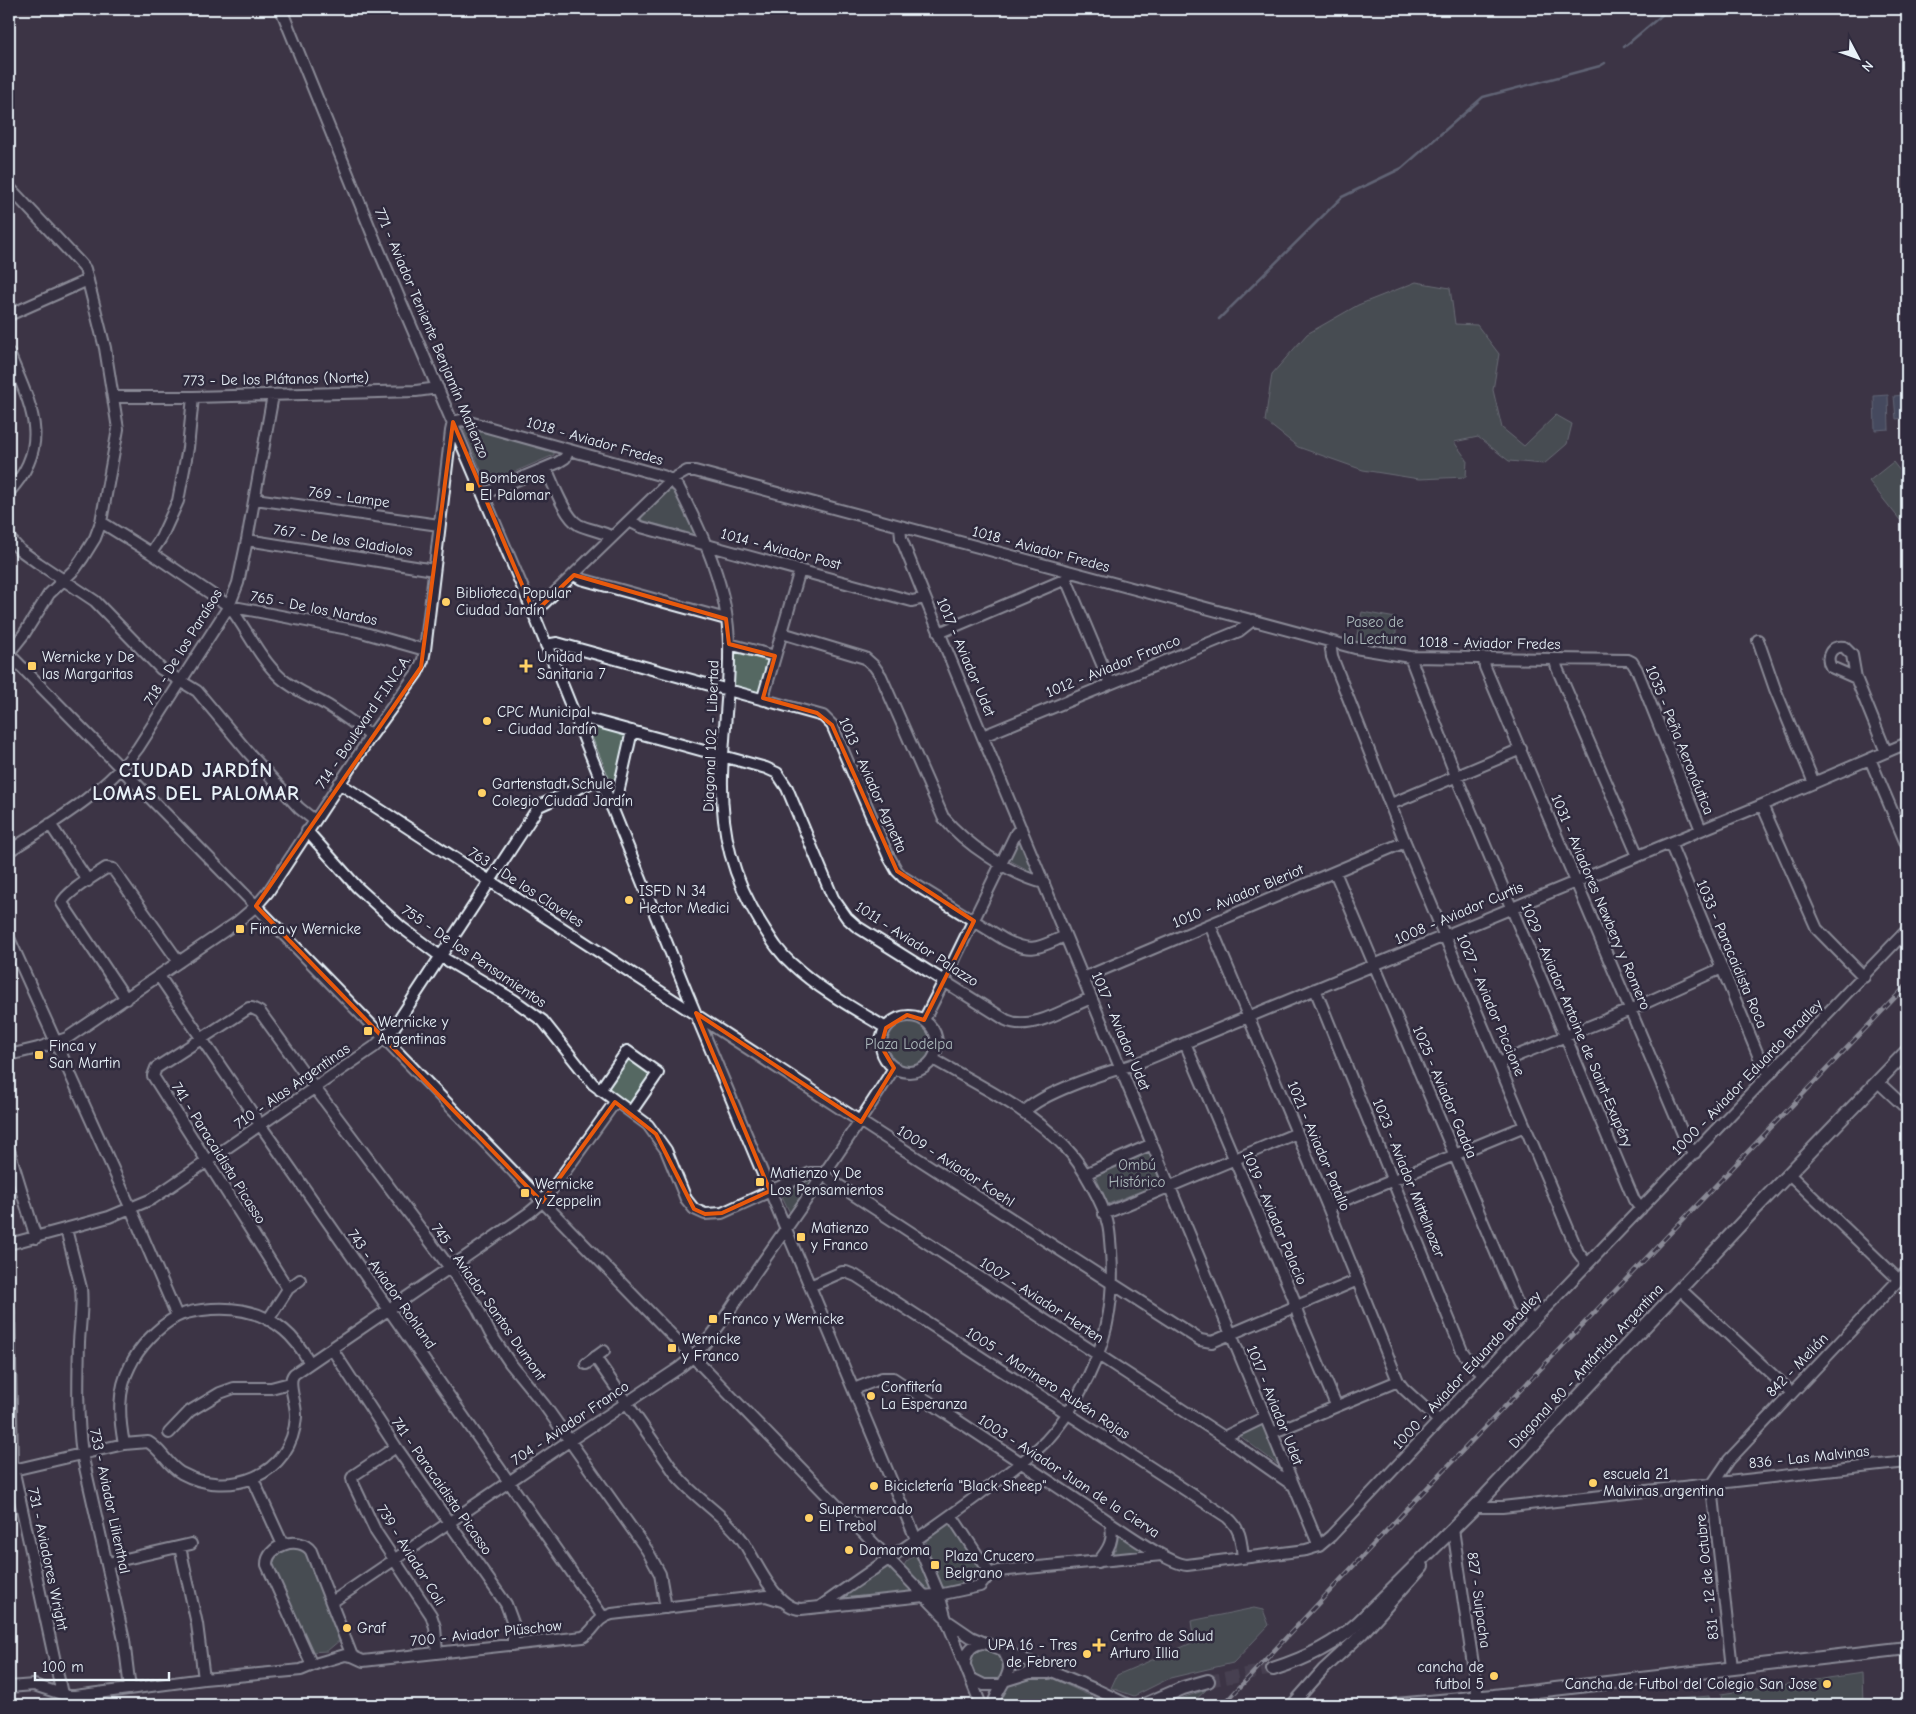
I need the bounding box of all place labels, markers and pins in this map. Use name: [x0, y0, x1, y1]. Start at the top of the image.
place label: Bomberos El Palomar: [480, 469, 550, 504]
marker: Bomberos El Palomar: [464, 481, 476, 493]
place label: Biblioteca Popular Ciudad Jardín: [456, 584, 571, 619]
marker: Biblioteca Popular Ciudad Jardín: [440, 596, 452, 608]
place label: Wernicke y De las Margaritas: [42, 648, 135, 683]
place label: Unidad Sanitaria 7: [537, 648, 606, 683]
marker: Unidad Sanitaria 7: [519, 659, 533, 673]
marker: Wernicke y De las Margaritas: [26, 660, 38, 672]
place label: CPC Municipal - Ciudad Jardín: [497, 703, 597, 738]
marker: CPC Municipal - Ciudad Jardín: [481, 715, 493, 727]
place label: Gartenstadt Schule Colegio Ciudad Jardín: [492, 775, 633, 810]
marker: Gartenstadt Schule Colegio Ciudad Jardín: [476, 787, 488, 799]
place label: ISFD N 34 Hector Medici: [639, 882, 729, 917]
marker: ISFD N 34 Hector Medici: [623, 894, 635, 906]
place label: Finca y Wernicke: [250, 920, 361, 938]
marker: Finca y Wernicke: [234, 923, 246, 935]
place label: Wernicke y Argentinas: [378, 1013, 449, 1048]
marker: Wernicke y Argentinas: [362, 1025, 374, 1037]
place label: Finca y San Martin: [49, 1037, 121, 1072]
marker: Finca y San Martin: [33, 1049, 45, 1061]
place label: Matienzo y De Los Pensamientos: [770, 1164, 883, 1199]
place label: Wernicke y Zeppelin: [534, 1175, 601, 1210]
marker: Matienzo y De Los Pensamientos: [754, 1176, 766, 1188]
marker: Wernicke y Zeppelin: [519, 1187, 531, 1199]
place label: Matienzo y Franco: [810, 1219, 869, 1254]
marker: Matienzo y Franco: [795, 1231, 807, 1243]
place label: Franco y Wernicke: [723, 1310, 845, 1328]
marker: Franco y Wernicke: [707, 1313, 719, 1325]
place label: Wernicke y Franco: [681, 1330, 741, 1365]
marker: Wernicke y Franco: [666, 1342, 678, 1354]
place label: Confitería La Esperanza: [881, 1378, 967, 1413]
marker: Confitería La Esperanza: [865, 1390, 877, 1402]
place label: escuela 21 Malvinas argentina: [1603, 1465, 1724, 1500]
place label: Bicicletería "Black Sheep": [884, 1477, 1046, 1495]
marker: escuela 21 Malvinas argentina: [1587, 1477, 1599, 1489]
marker: Bicicletería "Black Sheep": [868, 1480, 880, 1492]
place label: Supermercado El Trebol: [819, 1500, 913, 1535]
marker: Supermercado El Trebol: [803, 1512, 815, 1524]
place label: Damaroma: [859, 1541, 930, 1559]
marker: Damaroma: [843, 1544, 855, 1556]
place label: Plaza Crucero Belgrano: [945, 1547, 1035, 1582]
marker: Plaza Crucero Belgrano: [929, 1559, 941, 1571]
place label: Graf: [357, 1619, 386, 1637]
marker: Graf: [341, 1622, 353, 1634]
place label: Centro de Salud Arturo Illia: [1110, 1627, 1213, 1662]
place label: UPA 16 - Tres de Febrero: [988, 1636, 1077, 1671]
marker: Centro de Salud Arturo Illia: [1092, 1638, 1106, 1652]
marker: UPA 16 - Tres de Febrero: [1081, 1648, 1093, 1660]
place label: cancha de futbol 5: [1417, 1658, 1484, 1693]
marker: cancha de futbol 5: [1488, 1670, 1500, 1682]
place label: Cancha de Futbol del Colegio San Jose: [1565, 1675, 1817, 1693]
marker: Cancha de Futbol del Colegio San Jose: [1821, 1678, 1833, 1690]

